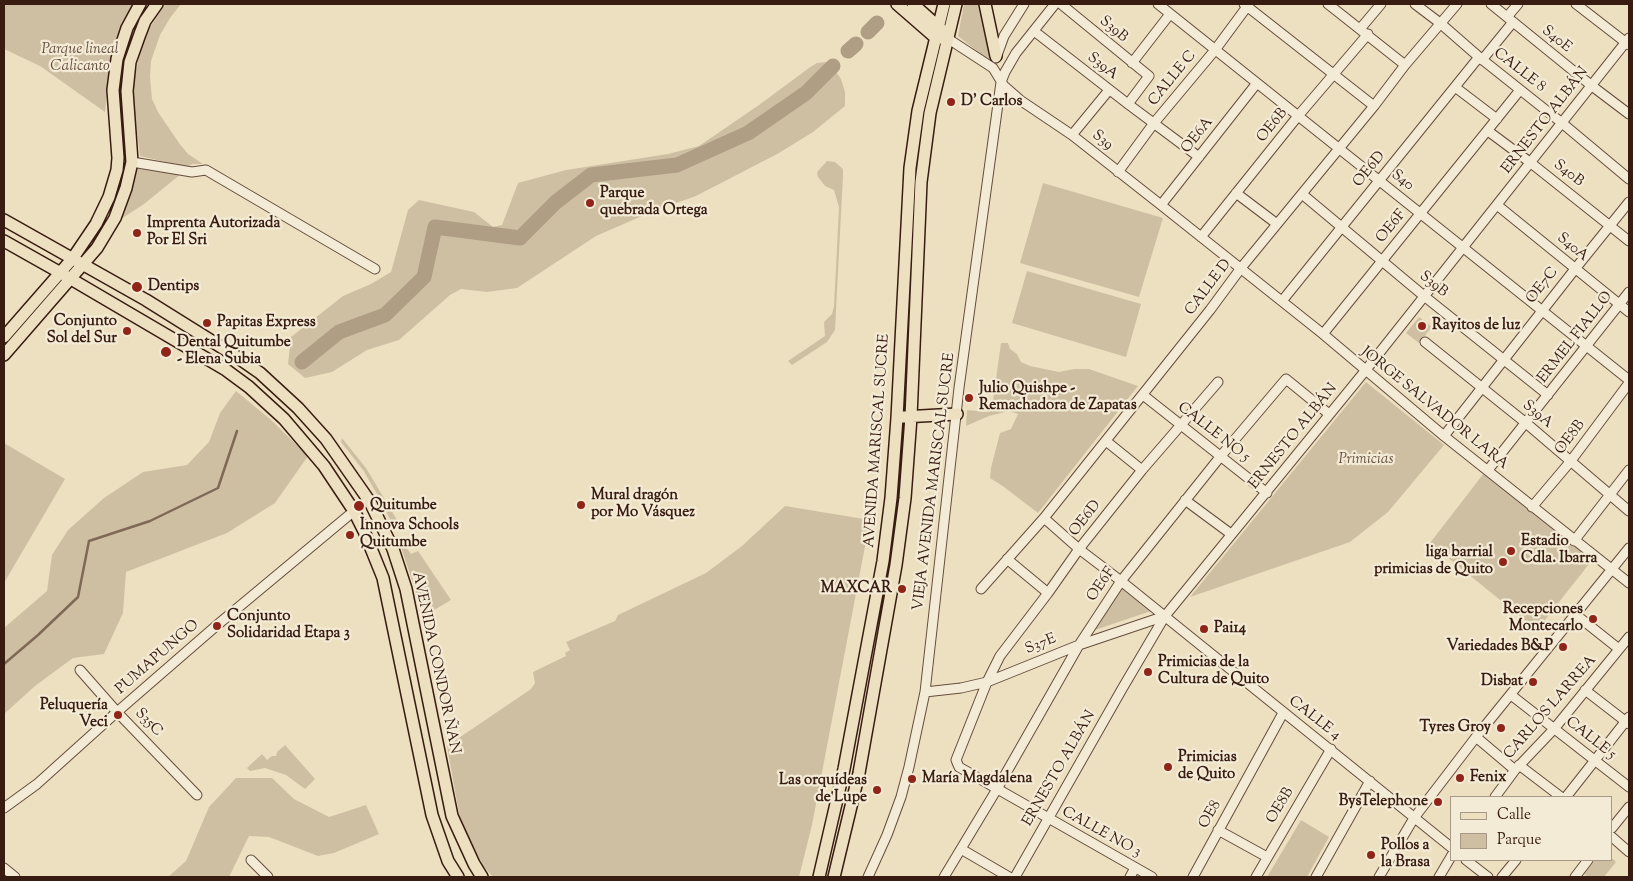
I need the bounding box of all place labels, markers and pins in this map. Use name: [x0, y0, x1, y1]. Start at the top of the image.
place label: D’ Carlos: [961, 93, 1022, 111]
marker: D’ Carlos: [945, 96, 957, 108]
place label: Parque quebrada Ortega: [600, 185, 708, 220]
marker: Parque quebrada Ortega: [584, 197, 596, 209]
place label: Imprenta Autorizada Por El Sri: [147, 215, 280, 250]
marker: Imprenta Autorizada Por El Sri: [131, 227, 143, 239]
place label: Dentips: [148, 278, 199, 296]
marker: Dentips: [130, 280, 144, 294]
place label: Conjunto Sol del Sur: [47, 313, 117, 348]
place label: Papitas Express: [217, 314, 316, 332]
marker: Papitas Express: [201, 317, 213, 329]
place label: Rayitos de luz: [1432, 317, 1520, 335]
marker: Rayitos de luz: [1416, 320, 1428, 332]
marker: Conjunto Sol del Sur: [121, 325, 133, 337]
place label: Dental Quitumbe - Elena Subia: [177, 334, 291, 369]
marker: Dental Quitumbe - Elena Subia: [159, 345, 173, 359]
place label: Julio Quishpe - Remachadora de Zapatas: [979, 380, 1137, 415]
marker: Julio Quishpe - Remachadora de Zapatas: [963, 392, 975, 404]
place label: Mural dragón por Mo Vásquez: [591, 487, 695, 522]
place label: Quitumbe: [370, 497, 437, 515]
marker: Quitumbe: [352, 499, 366, 513]
marker: Mural dragón por Mo Vásquez: [575, 499, 587, 511]
place label: Innova Schools Quitumbe: [360, 517, 459, 552]
marker: Innova Schools Quitumbe: [344, 529, 356, 541]
place label: Estadio Cdla. Ibarra: [1521, 533, 1597, 568]
place label: liga barrial primicias de Quito: [1374, 544, 1493, 579]
marker: Estadio Cdla. Ibarra: [1505, 545, 1517, 557]
marker: liga barrial primicias de Quito: [1497, 556, 1509, 568]
place label: MAXCAR: [821, 580, 892, 598]
marker: MAXCAR: [896, 583, 908, 595]
place label: Recepciones Montecarlo: [1503, 601, 1583, 636]
place label: Conjunto Solidaridad Etapa 3: [227, 608, 350, 643]
marker: Recepciones Montecarlo: [1587, 613, 1599, 625]
marker: Conjunto Solidaridad Etapa 3: [211, 620, 223, 632]
place label: Pai14: [1214, 620, 1246, 638]
marker: Pai14: [1198, 623, 1210, 635]
place label: Variedades B&P: [1447, 638, 1553, 656]
marker: Variedades B&P: [1557, 641, 1569, 653]
place label: Primicias de la Cultura de Quito: [1158, 654, 1269, 689]
marker: Primicias de la Cultura de Quito: [1142, 666, 1154, 678]
place label: Disbat: [1481, 673, 1523, 691]
marker: Disbat: [1527, 676, 1539, 688]
place label: Peluquería Veci: [40, 697, 108, 732]
marker: Peluquería Veci: [112, 709, 124, 721]
place label: Tyres Groy: [1419, 719, 1491, 737]
marker: Tyres Groy: [1495, 722, 1507, 734]
place label: Primicias de Quito: [1178, 749, 1237, 784]
marker: Primicias de Quito: [1162, 761, 1174, 773]
place label: Fenix: [1470, 769, 1506, 787]
place label: María Magdalena: [922, 770, 1032, 788]
place label: Las orquídeas de Lupe: [779, 772, 867, 807]
marker: Fenix: [1454, 772, 1466, 784]
marker: María Magdalena: [906, 773, 918, 785]
marker: Las orquídeas de Lupe: [871, 784, 883, 796]
place label: BysTelephone: [1339, 793, 1428, 811]
marker: BysTelephone: [1432, 796, 1444, 808]
place label: Pollos a la Brasa: [1381, 837, 1430, 872]
marker: Pollos a la Brasa: [1365, 849, 1377, 861]

